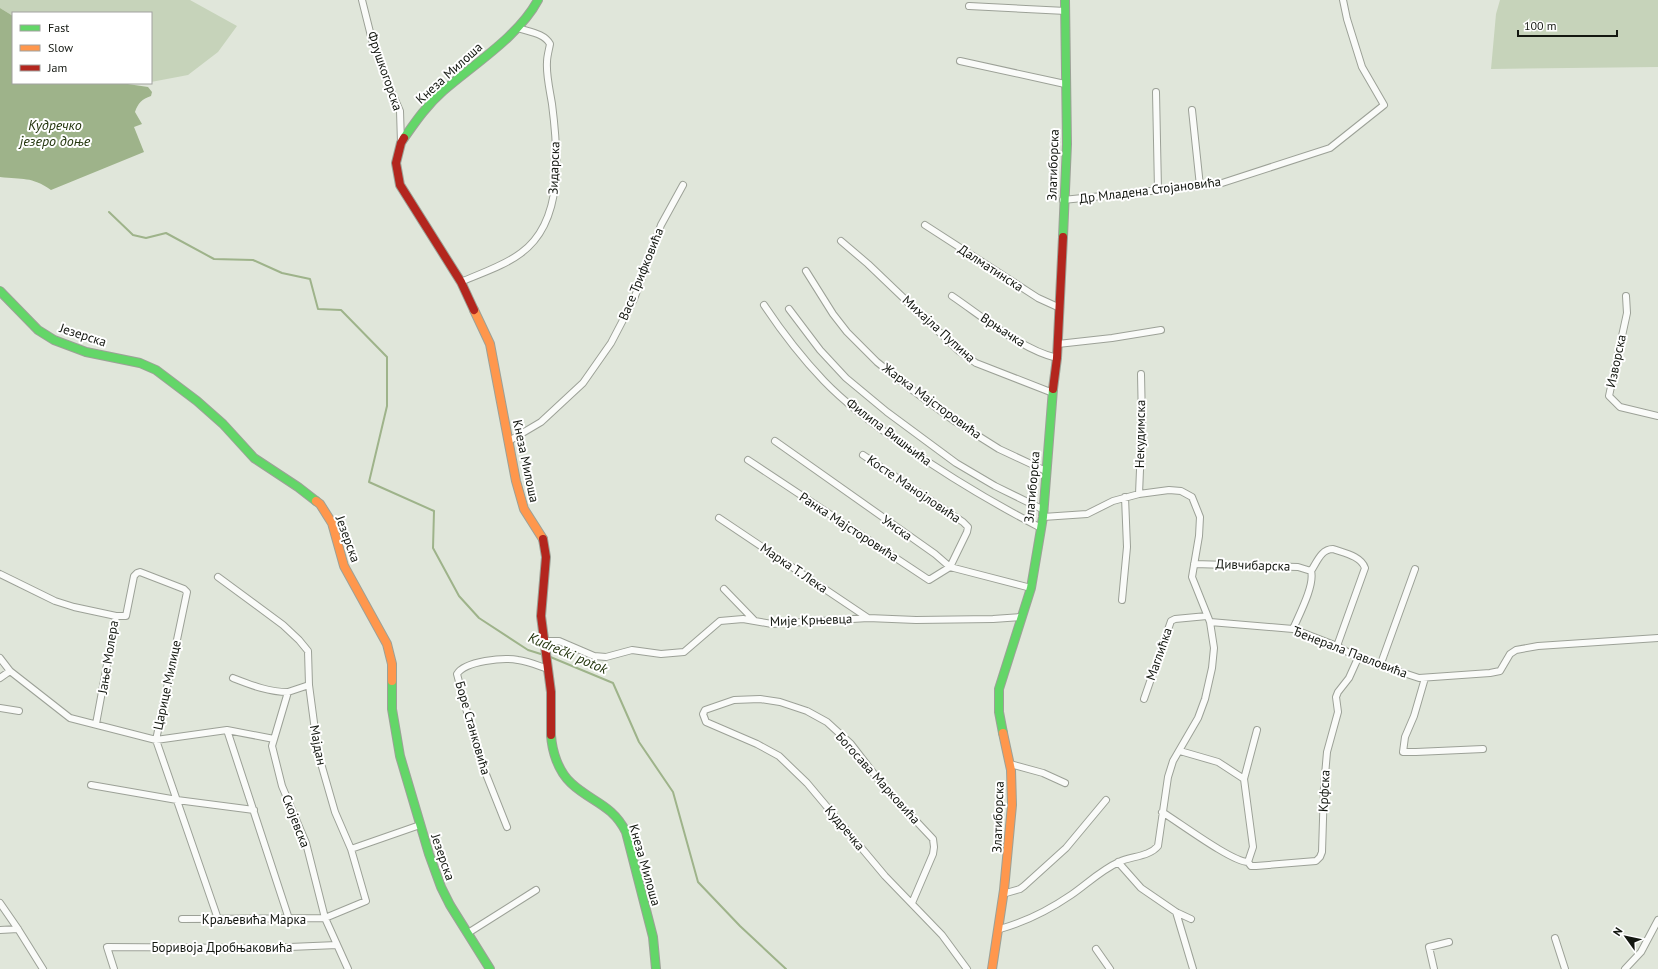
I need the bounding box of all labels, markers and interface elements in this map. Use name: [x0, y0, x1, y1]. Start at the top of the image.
legend: [12, 12, 152, 84]
scale bar: [1518, 12, 1617, 38]
text: 100 m: [1524, 18, 1557, 33]
text: Fast: [48, 20, 69, 35]
street label: Фрушкогорска: [363, 29, 407, 113]
street label: Кнеза Милоша: [412, 39, 486, 107]
text: Slow: [48, 40, 73, 55]
text: Jam: [47, 60, 67, 75]
water label: Кудречко језеро доње: [18, 116, 91, 150]
street label: Златиборска: [1043, 129, 1063, 201]
street label: Зидарска: [545, 141, 563, 195]
street label: Др Младена Стојановића: [1078, 173, 1222, 207]
street label: Васе Трифковића: [615, 225, 667, 323]
street label: Далматинска: [955, 241, 1027, 295]
street label: Михајла Пупина: [899, 292, 979, 366]
street label: Врњачка: [977, 309, 1029, 351]
street label: Језерска: [56, 319, 109, 351]
street label: Изворска: [1602, 333, 1630, 389]
street label: Жарка Мајсторовића: [878, 359, 985, 443]
street label: Филипа Вишњића: [843, 394, 935, 470]
street label: Некудимска: [1131, 400, 1149, 468]
street label: Кнеза Милоша: [509, 418, 543, 504]
street label: Златиборска: [1020, 450, 1044, 524]
street label: Косте Манојловића: [864, 451, 964, 527]
street label: Ранка Мајсторовића: [796, 488, 902, 566]
street label: Умска: [878, 511, 916, 545]
street label: Језерска: [331, 512, 364, 565]
street label: Марка Т. Лека: [757, 539, 831, 597]
street label: Дивчибарска: [1215, 555, 1291, 575]
street label: Мије Крњевца: [770, 610, 852, 630]
street label: Јање Молера: [94, 619, 122, 696]
street label: Ђенерала Павловића: [1290, 622, 1410, 682]
street label: Маглићка: [1142, 625, 1176, 683]
water label: Kudrečki potok: [526, 628, 611, 678]
street label: Царице Милице: [149, 638, 185, 732]
street label: Боре Станковића: [452, 679, 494, 777]
street label: Мајдан: [306, 723, 330, 767]
street label: Богосава Марковића: [832, 728, 924, 828]
street label: Крфска: [1314, 769, 1334, 813]
street label: Златиборска: [988, 781, 1008, 853]
street label: Скојевска: [278, 792, 314, 850]
street label: Кудречка: [821, 802, 869, 854]
street label: Кнеза Милоша: [625, 822, 665, 908]
street label: Језерска: [427, 830, 459, 883]
street label: Краљевића Марка: [202, 911, 306, 928]
north arrow: [1606, 917, 1646, 957]
text: N: [1610, 925, 1625, 938]
street label: Боривоја Дробњаковића: [151, 939, 293, 956]

